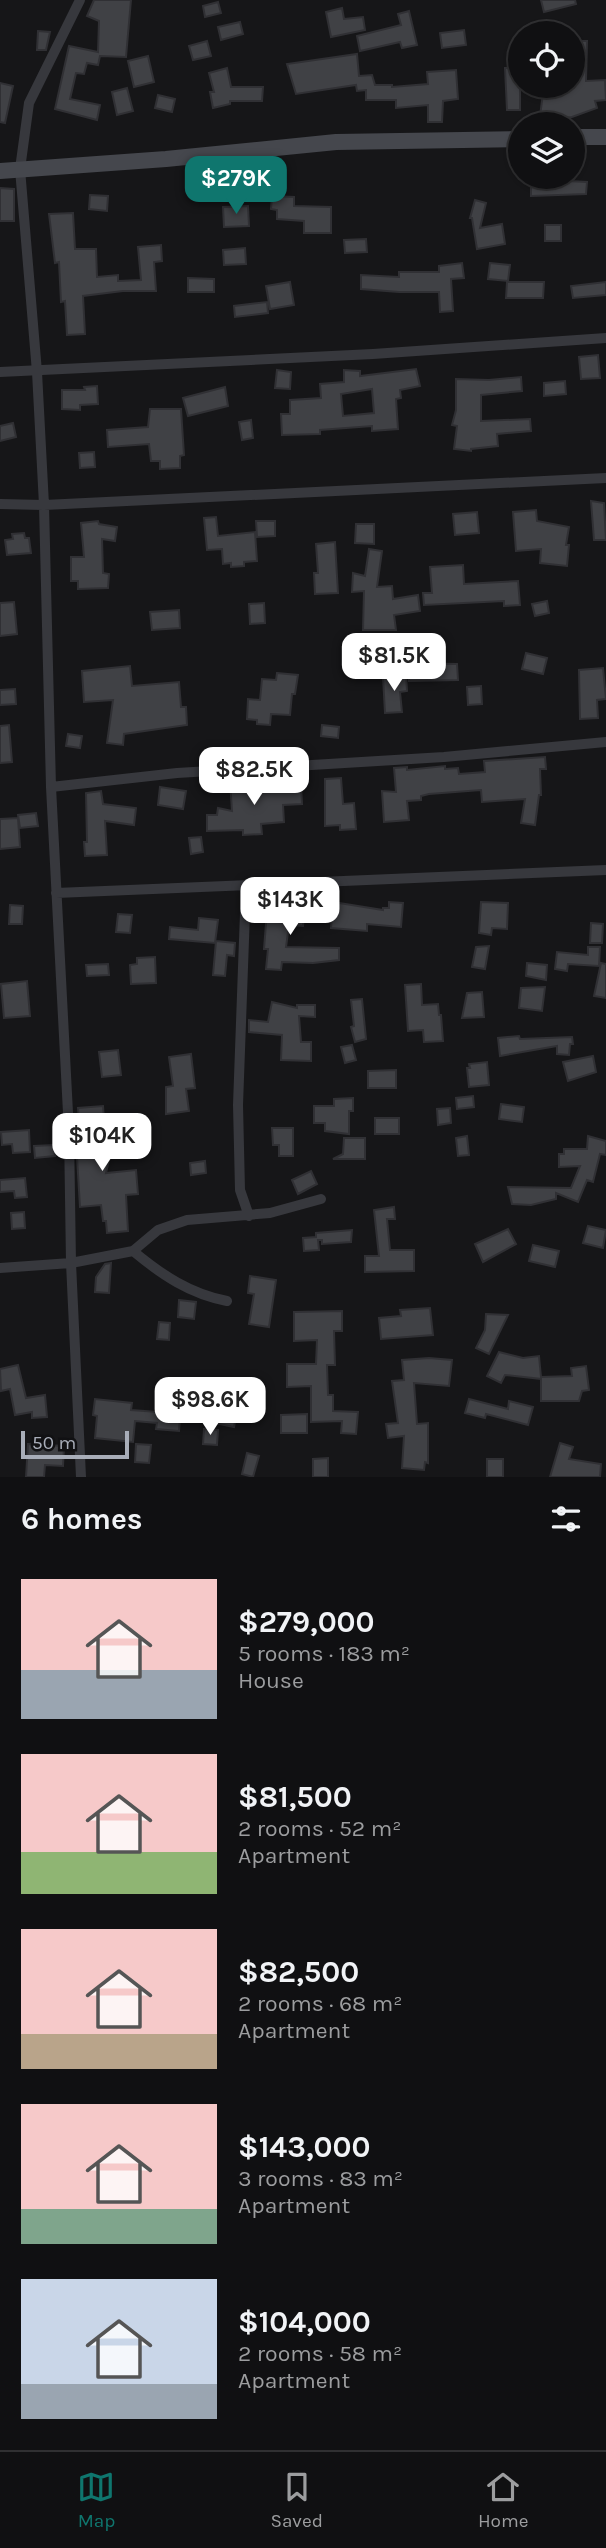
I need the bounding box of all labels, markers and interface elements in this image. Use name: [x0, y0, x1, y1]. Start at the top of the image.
map controls: [508, 21, 585, 189]
button: locate: [508, 21, 585, 98]
button: layers: [508, 112, 585, 189]
pin: $279K: [187, 156, 285, 216]
text: $279K: [201, 165, 271, 192]
pin: $81.5K: [337, 634, 451, 693]
text: $81.5K: [358, 642, 430, 669]
pin: $82.5K: [197, 748, 311, 807]
text: $82.5K: [215, 756, 293, 783]
pin: $143K: [241, 878, 339, 937]
text: $143K: [256, 886, 324, 913]
pin: $104K: [53, 1114, 151, 1173]
text: $104K: [68, 1122, 136, 1149]
pin: $98.6K: [153, 1378, 267, 1437]
text: $98.6K: [171, 1386, 249, 1413]
scale bar: [21, 1428, 130, 1460]
text: 50 m: [32, 1432, 76, 1454]
icon: filters: [547, 1500, 585, 1538]
text: 6 homes: [21, 1501, 143, 1537]
text: $279,000: [238, 1604, 375, 1640]
icon: home: [77, 1607, 161, 1691]
text: 5 rooms · 183 m²: [238, 1640, 410, 1667]
text: House: [238, 1667, 304, 1694]
text: $81,500: [238, 1779, 352, 1815]
icon: home: [77, 1782, 161, 1866]
text: 2 rooms · 52 m²: [238, 1815, 401, 1842]
text: Apartment: [238, 1842, 350, 1869]
text: $82,500: [238, 1954, 359, 1990]
icon: home: [77, 1957, 161, 2041]
text: 2 rooms · 68 m²: [238, 1990, 402, 2017]
text: Apartment: [238, 2017, 350, 2044]
text: $143,000: [238, 2129, 370, 2165]
icon: home: [77, 2132, 161, 2216]
text: 3 rooms · 83 m²: [238, 2165, 403, 2192]
text: Apartment: [238, 2192, 350, 2219]
text: $104,000: [238, 2304, 371, 2340]
icon: home: [77, 2307, 161, 2391]
text: 2 rooms · 58 m²: [238, 2340, 402, 2367]
text: Apartment: [238, 2367, 350, 2394]
tab: Map: [77, 2468, 115, 2532]
tab: Saved: [270, 2468, 323, 2532]
tab: Home: [478, 2468, 529, 2532]

